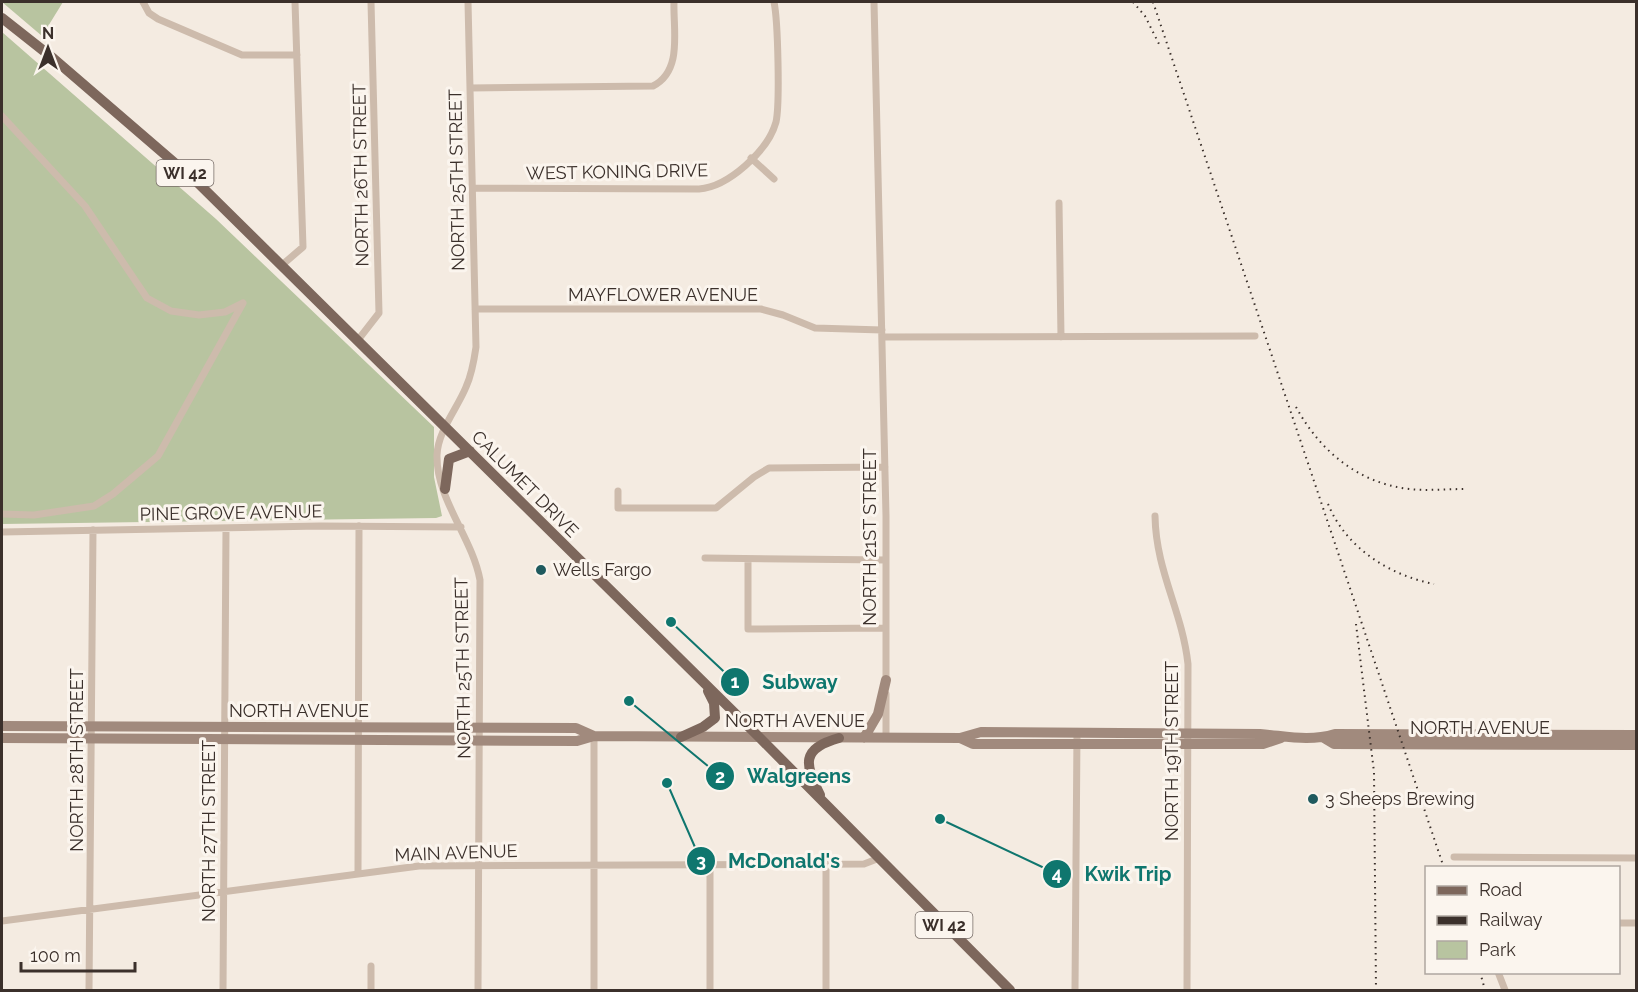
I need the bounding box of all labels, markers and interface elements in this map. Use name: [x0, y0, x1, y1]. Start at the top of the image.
north arrow: [18, 18, 78, 78]
text: N: [42, 24, 54, 43]
street label: NORTH 26TH STREET: [348, 83, 373, 267]
street label: NORTH 25TH STREET: [444, 89, 469, 271]
street label: WEST KONING DRIVE: [526, 159, 708, 184]
road number: WI 42: [156, 160, 213, 186]
street label: MAYFLOWER AVENUE: [568, 284, 758, 305]
street label: CALUMET DRIVE: [468, 426, 583, 541]
street label: NORTH 21ST STREET: [859, 448, 880, 626]
street label: PINE GROVE AVENUE: [139, 500, 323, 525]
place label: Wells Fargo: [553, 559, 652, 580]
marker: Wells Fargo: [534, 563, 548, 577]
street label: NORTH 25TH STREET: [450, 577, 475, 759]
street label: NORTH 19TH STREET: [1161, 661, 1182, 841]
callout: Subway: [720, 663, 850, 701]
street label: NORTH 28TH STREET: [66, 668, 87, 852]
text: Subway: [762, 670, 838, 694]
text: 1: [731, 671, 740, 692]
street label: NORTH AVENUE: [229, 700, 369, 721]
street label: NORTH AVENUE: [725, 710, 865, 731]
street label: NORTH AVENUE: [1410, 717, 1550, 738]
street label: NORTH 27TH STREET: [198, 740, 219, 922]
callout: Walgreens: [705, 757, 863, 795]
text: Walgreens: [747, 764, 851, 788]
text: 2: [715, 766, 725, 787]
place label: 3 Sheeps Brewing: [1325, 788, 1475, 809]
marker: 3 Sheeps Brewing: [1306, 792, 1320, 806]
street label: MAIN AVENUE: [394, 840, 518, 865]
callout: McDonald's: [686, 842, 852, 880]
text: McDonald's: [728, 849, 840, 873]
text: 3: [696, 850, 706, 871]
callout: Kwik Trip: [1042, 855, 1183, 893]
text: Kwik Trip: [1085, 862, 1172, 886]
text: 4: [1052, 863, 1062, 884]
legend: [1425, 866, 1620, 974]
text: Road: [1479, 879, 1522, 900]
text: Railway: [1479, 909, 1543, 930]
road number: WI 42: [916, 912, 972, 938]
scale bar: [21, 935, 135, 973]
text: Park: [1479, 939, 1516, 960]
text: 100 m: [30, 945, 81, 966]

